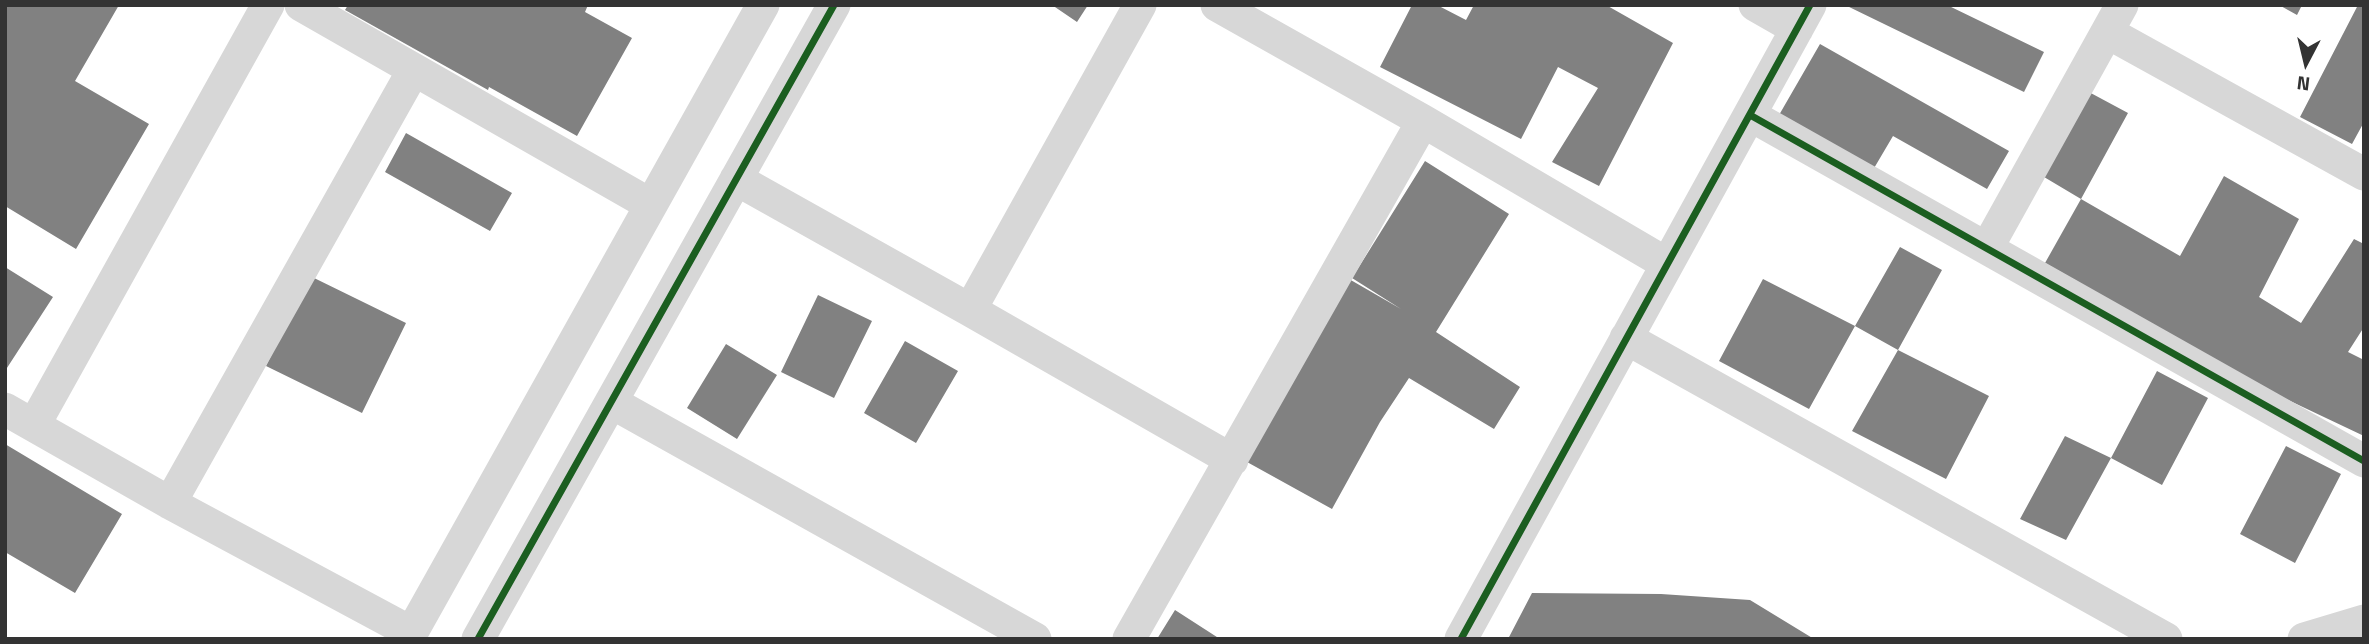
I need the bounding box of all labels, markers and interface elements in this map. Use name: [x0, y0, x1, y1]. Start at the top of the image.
north arrow: [2271, 28, 2341, 98]
text: N: [2295, 69, 2312, 100]

